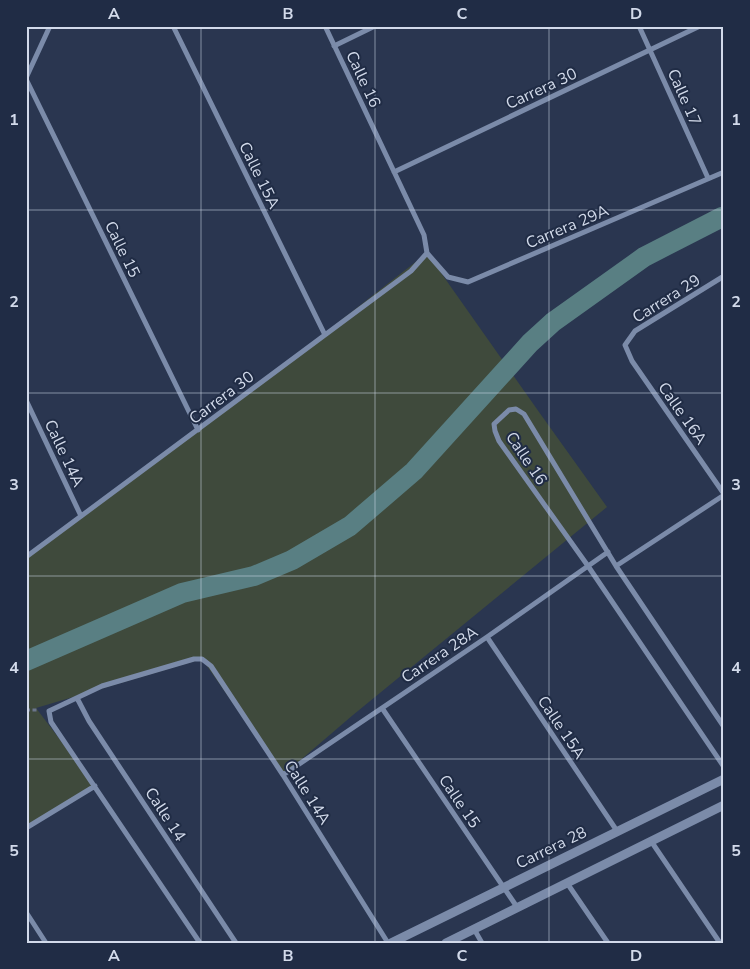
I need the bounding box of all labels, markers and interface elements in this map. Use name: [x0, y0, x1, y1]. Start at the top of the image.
text: A: [108, 3, 120, 25]
text: B: [282, 3, 294, 25]
text: C: [457, 3, 468, 25]
text: D: [630, 3, 642, 25]
street label: Calle 16: [340, 47, 386, 111]
street label: Carrera 30: [502, 63, 581, 115]
street label: Calle 17: [662, 65, 706, 129]
text: 1: [9, 109, 19, 131]
text: 1: [731, 109, 741, 131]
street label: Calle 15A: [233, 138, 285, 213]
street label: Carrera 29A: [523, 199, 612, 254]
street label: Calle 15: [99, 218, 145, 281]
street label: Carrera 29: [628, 269, 705, 328]
text: 2: [9, 291, 19, 313]
text: 2: [731, 291, 741, 313]
street label: Carrera 30: [185, 366, 259, 430]
street label: Calle 16A: [653, 378, 712, 450]
street label: Calle 14A: [39, 416, 89, 491]
street label: Calle 16: [500, 427, 552, 490]
text: 3: [9, 474, 19, 496]
text: 3: [731, 474, 741, 496]
street label: Carrera 28A: [397, 621, 482, 689]
text: 4: [9, 657, 19, 679]
text: 4: [731, 657, 741, 679]
street label: Calle 15A: [532, 692, 591, 764]
street label: Calle 14A: [279, 756, 336, 829]
street label: Calle 15: [433, 770, 485, 833]
street label: Calle 14: [140, 783, 191, 846]
street label: Carrera 28: [512, 821, 591, 875]
text: 5: [9, 840, 19, 862]
text: 5: [731, 840, 741, 862]
text: A: [108, 945, 120, 967]
text: B: [282, 945, 294, 967]
text: C: [457, 945, 468, 967]
text: D: [630, 945, 642, 967]

